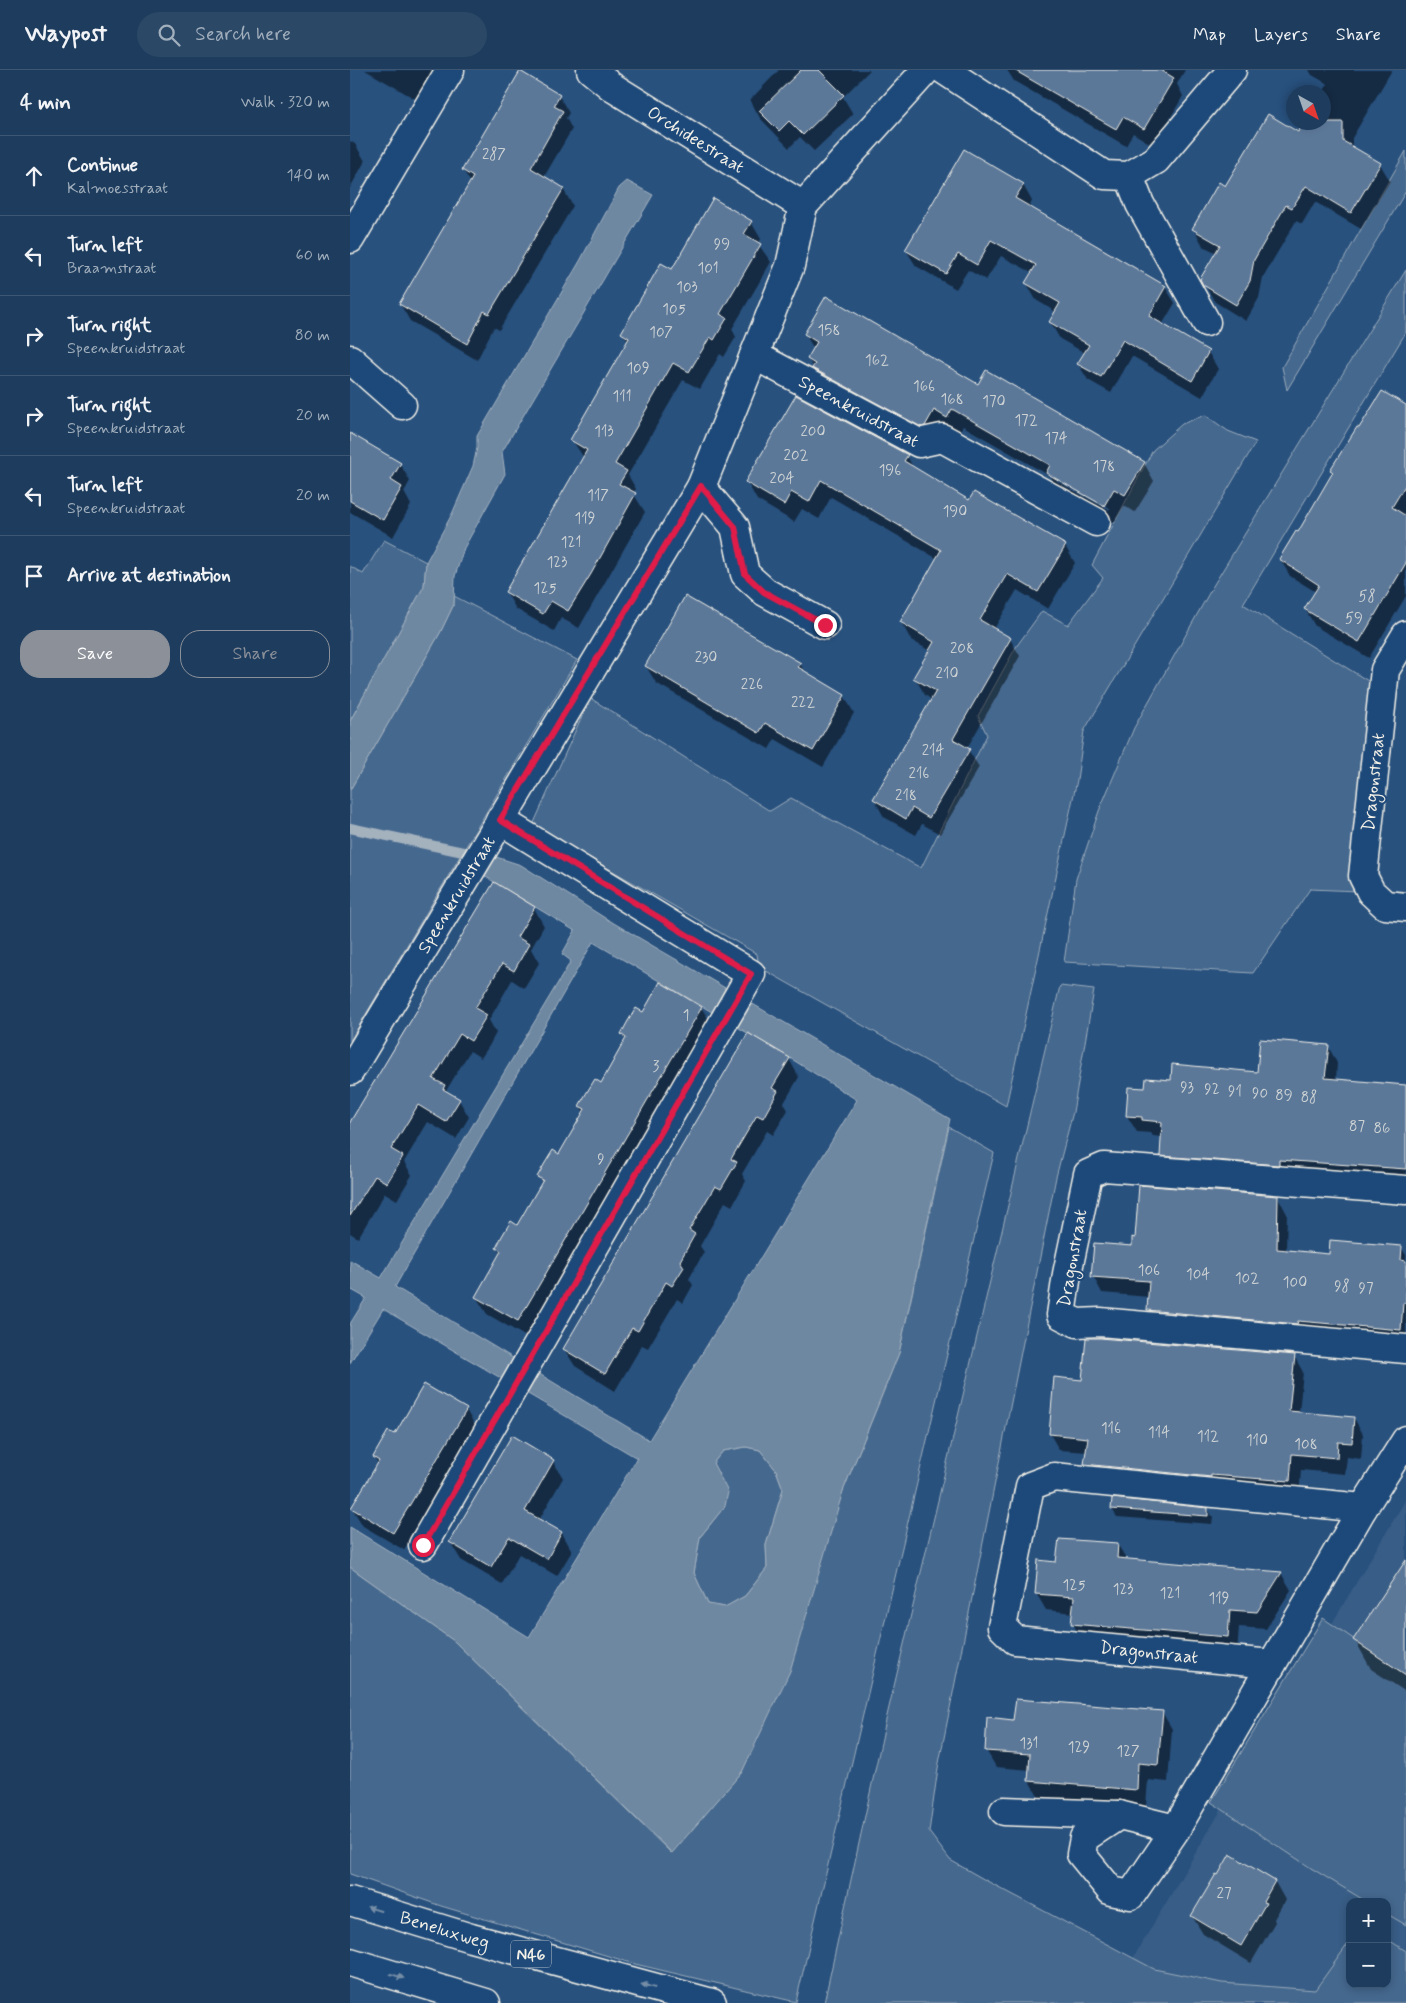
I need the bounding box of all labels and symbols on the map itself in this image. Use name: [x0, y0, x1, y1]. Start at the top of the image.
north arrow: [1286, 85, 1331, 130]
street label: Orchideestraat: [642, 101, 749, 180]
house number: 287: [482, 145, 506, 165]
house number: 99: [714, 235, 730, 255]
house number: 101: [697, 259, 719, 279]
house number: 103: [676, 278, 698, 298]
house number: 105: [662, 300, 686, 320]
house number: 158: [818, 321, 840, 341]
house number: 107: [649, 323, 673, 343]
house number: 162: [865, 351, 889, 371]
house number: 109: [626, 359, 650, 379]
street label: Speenkruidstraat: [794, 370, 923, 454]
house number: 166: [913, 377, 935, 397]
house number: 111: [613, 387, 632, 407]
house number: 168: [940, 390, 964, 410]
house number: 170: [982, 392, 1006, 412]
house number: 172: [1014, 411, 1038, 431]
house number: 113: [594, 422, 614, 442]
house number: 200: [801, 422, 825, 442]
house number: 174: [1044, 429, 1068, 449]
house number: 202: [784, 446, 808, 466]
house number: 178: [1093, 457, 1115, 477]
house number: 196: [879, 461, 901, 481]
house number: 204: [770, 469, 795, 489]
house number: 117: [587, 486, 609, 506]
house number: 190: [943, 502, 967, 522]
house number: 119: [574, 509, 596, 529]
house number: 121: [561, 533, 581, 553]
house number: 123: [547, 553, 567, 573]
house number: 125: [534, 579, 556, 599]
house number: 58: [1358, 587, 1376, 607]
house number: 59: [1345, 609, 1363, 629]
route end: [814, 614, 837, 637]
house number: 208: [950, 639, 974, 659]
house number: 230: [695, 648, 717, 668]
house number: 210: [936, 664, 958, 684]
house number: 226: [741, 675, 763, 695]
house number: 222: [791, 693, 815, 713]
street label: Dragonstraat: [1357, 731, 1392, 833]
house number: 214: [922, 741, 944, 761]
house number: 216: [909, 764, 929, 784]
house number: 218: [895, 786, 917, 806]
street label: Speenkruidstraat: [412, 831, 502, 958]
house number: 1: [683, 1006, 689, 1026]
house number: 3: [653, 1057, 660, 1077]
house number: 93: [1180, 1078, 1194, 1098]
house number: 92: [1204, 1080, 1220, 1100]
house number: 91: [1228, 1082, 1242, 1102]
house number: 90: [1252, 1084, 1268, 1104]
house number: 89: [1275, 1086, 1293, 1106]
house number: 88: [1301, 1088, 1317, 1108]
house number: 87: [1349, 1117, 1365, 1137]
house number: 86: [1374, 1119, 1390, 1139]
house number: 9: [597, 1150, 605, 1170]
street label: Dragonstraat: [1053, 1207, 1094, 1309]
house number: 106: [1138, 1261, 1160, 1281]
house number: 104: [1186, 1265, 1210, 1285]
house number: 102: [1235, 1269, 1259, 1289]
house number: 100: [1283, 1273, 1307, 1293]
house number: 98: [1334, 1277, 1350, 1297]
house number: 97: [1359, 1279, 1374, 1299]
house number: 116: [1101, 1419, 1121, 1439]
house number: 114: [1148, 1423, 1170, 1443]
house number: 112: [1197, 1427, 1219, 1447]
house number: 110: [1246, 1431, 1268, 1451]
house number: 108: [1294, 1435, 1318, 1455]
route start: [412, 1534, 435, 1557]
house number: 125: [1063, 1576, 1085, 1596]
house number: 123: [1113, 1580, 1133, 1600]
house number: 121: [1160, 1584, 1180, 1604]
house number: 119: [1208, 1589, 1230, 1609]
street label: Dragonstraat: [1098, 1636, 1200, 1671]
house number: 131: [1020, 1734, 1038, 1754]
house number: 129: [1068, 1738, 1090, 1758]
house number: 127: [1117, 1742, 1140, 1762]
house number: 27: [1217, 1884, 1232, 1904]
one-way arrow: [366, 1904, 381, 1912]
street label: Beneluxweg: [397, 1906, 492, 1956]
road number: N46: [511, 1940, 551, 1968]
one-way arrow: [389, 1973, 404, 1981]
one-way arrow: [641, 1982, 656, 1990]

